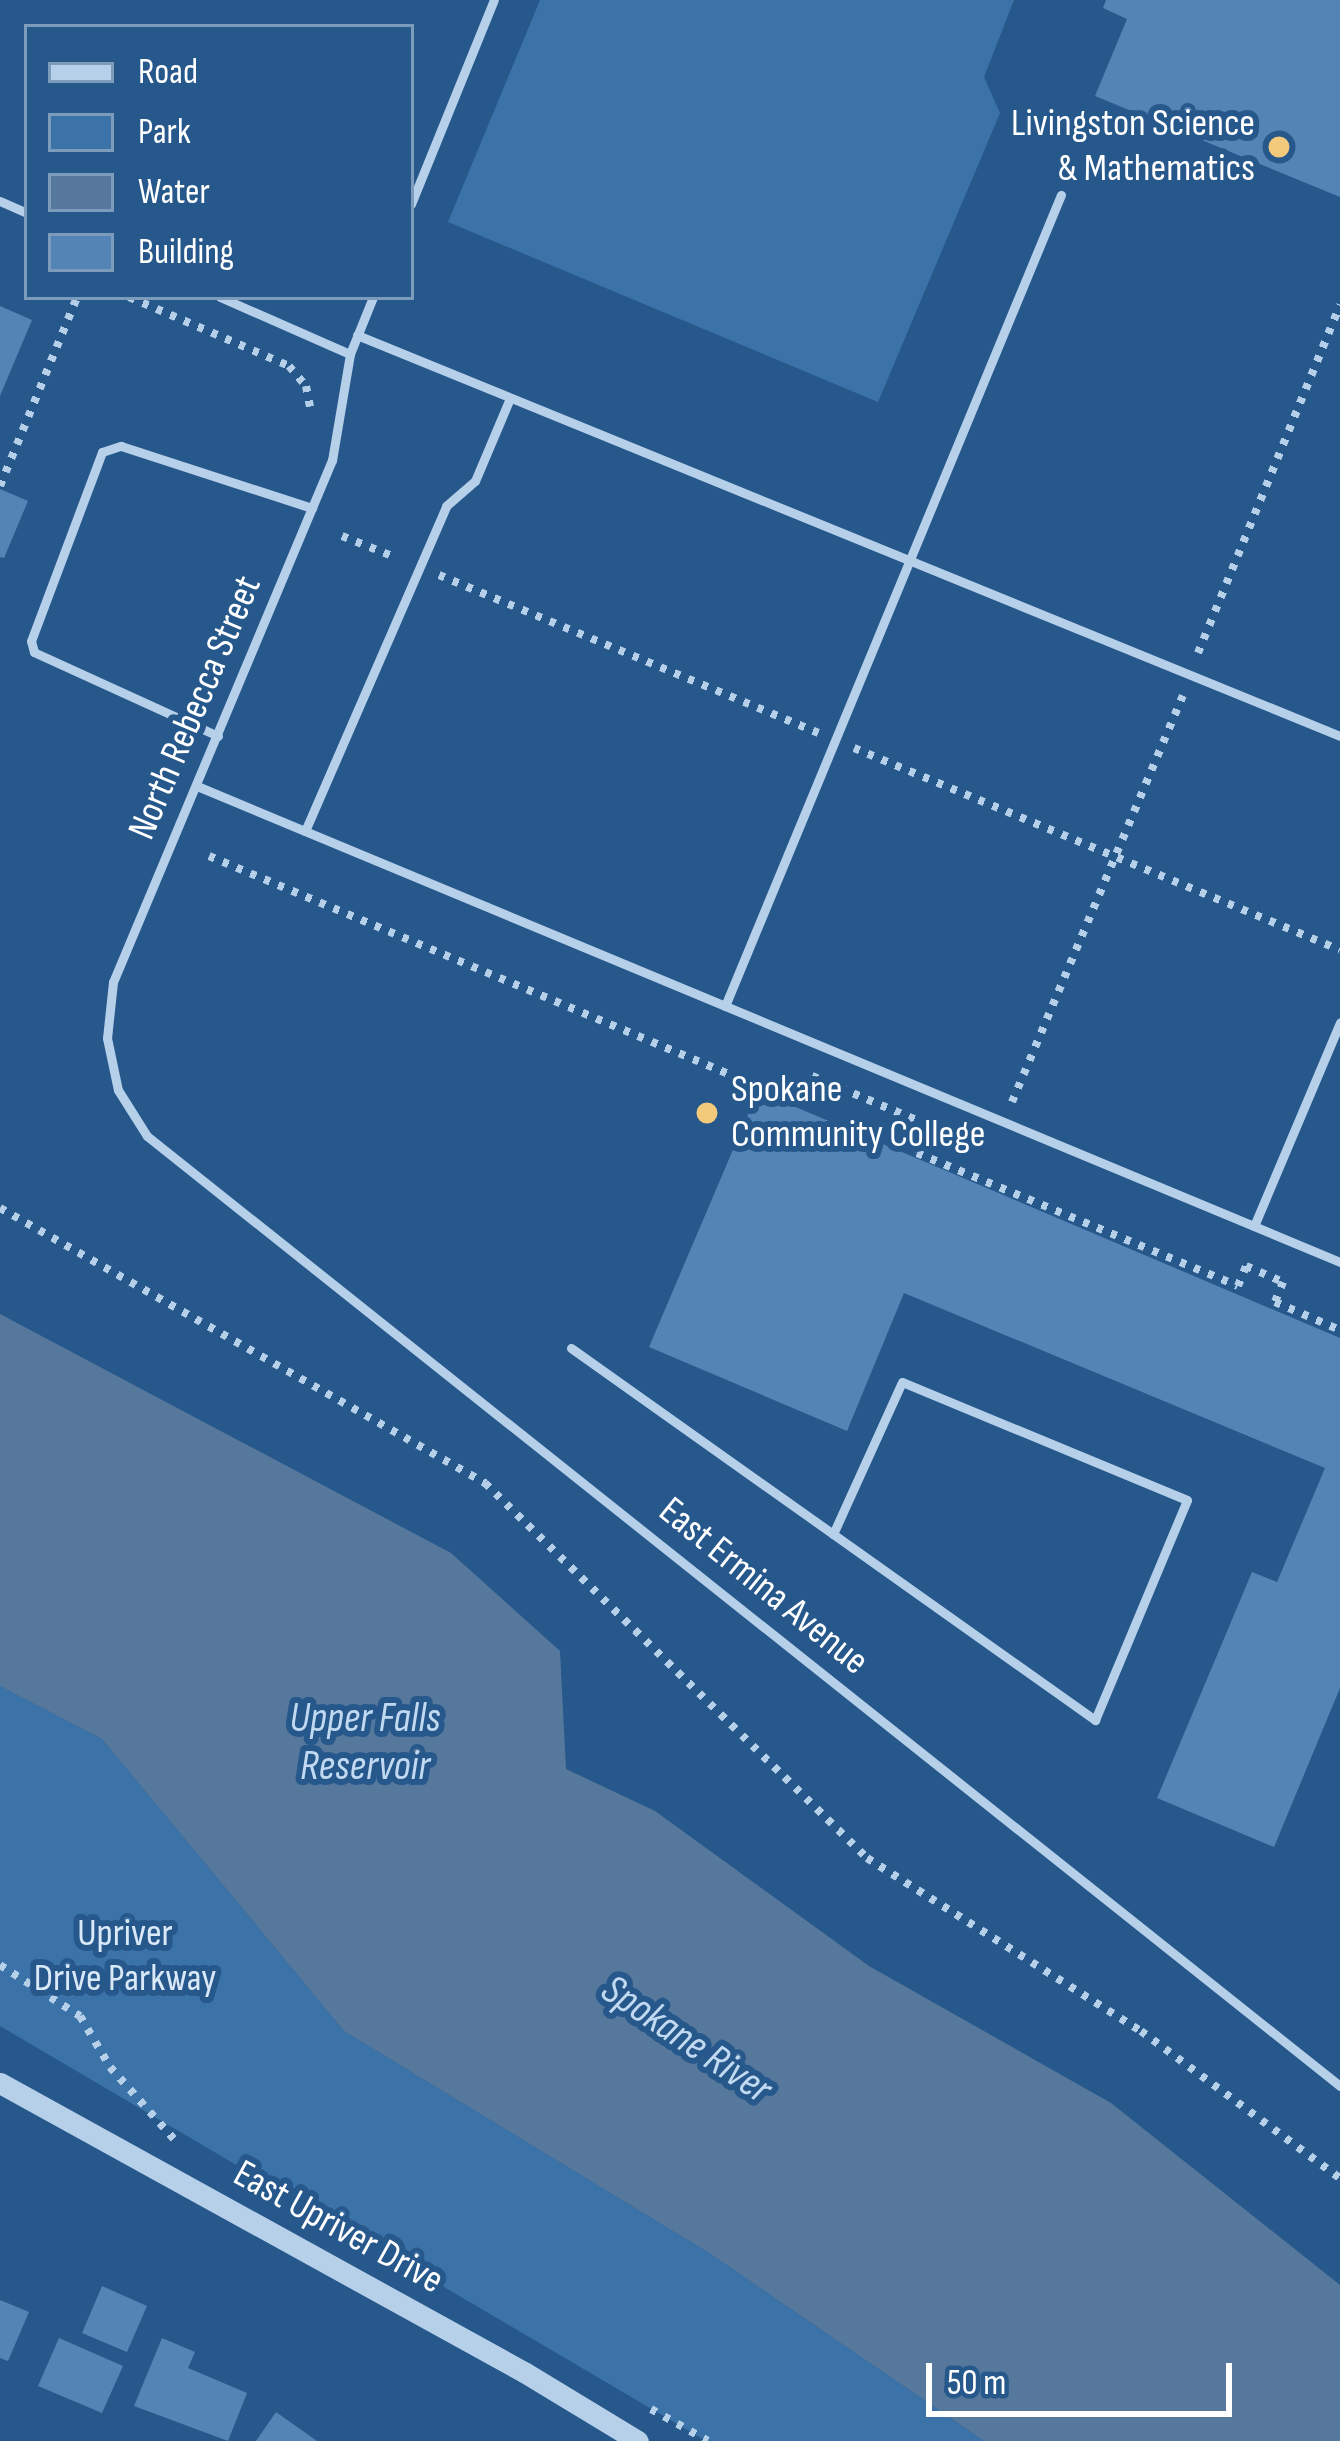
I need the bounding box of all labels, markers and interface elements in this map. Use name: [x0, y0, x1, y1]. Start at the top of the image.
legend: [24, 24, 414, 300]
text: Road: [138, 51, 198, 94]
place label: Livingston Science & Mathematics: [1011, 102, 1255, 193]
text: Park: [138, 111, 191, 154]
marker: Livingston Science & Mathematics: [1266, 134, 1292, 160]
text: Water: [138, 171, 210, 214]
text: Building: [138, 231, 234, 274]
street label: North Rebecca Street: [119, 569, 273, 847]
place label: Spokane Community College: [731, 1068, 985, 1159]
marker: Spokane Community College: [694, 1100, 720, 1126]
street label: East Ermina Avenue: [649, 1488, 877, 1686]
water label: Upper Falls Reservoir: [289, 1694, 441, 1792]
park label: Upriver Drive Parkway: [34, 1912, 216, 2003]
water label: Spokane River: [591, 1965, 781, 2115]
street label: East Upriver Drive: [225, 2151, 451, 2305]
scale bar: [932, 2339, 1238, 2413]
text: 50 m: [947, 2362, 1006, 2405]

